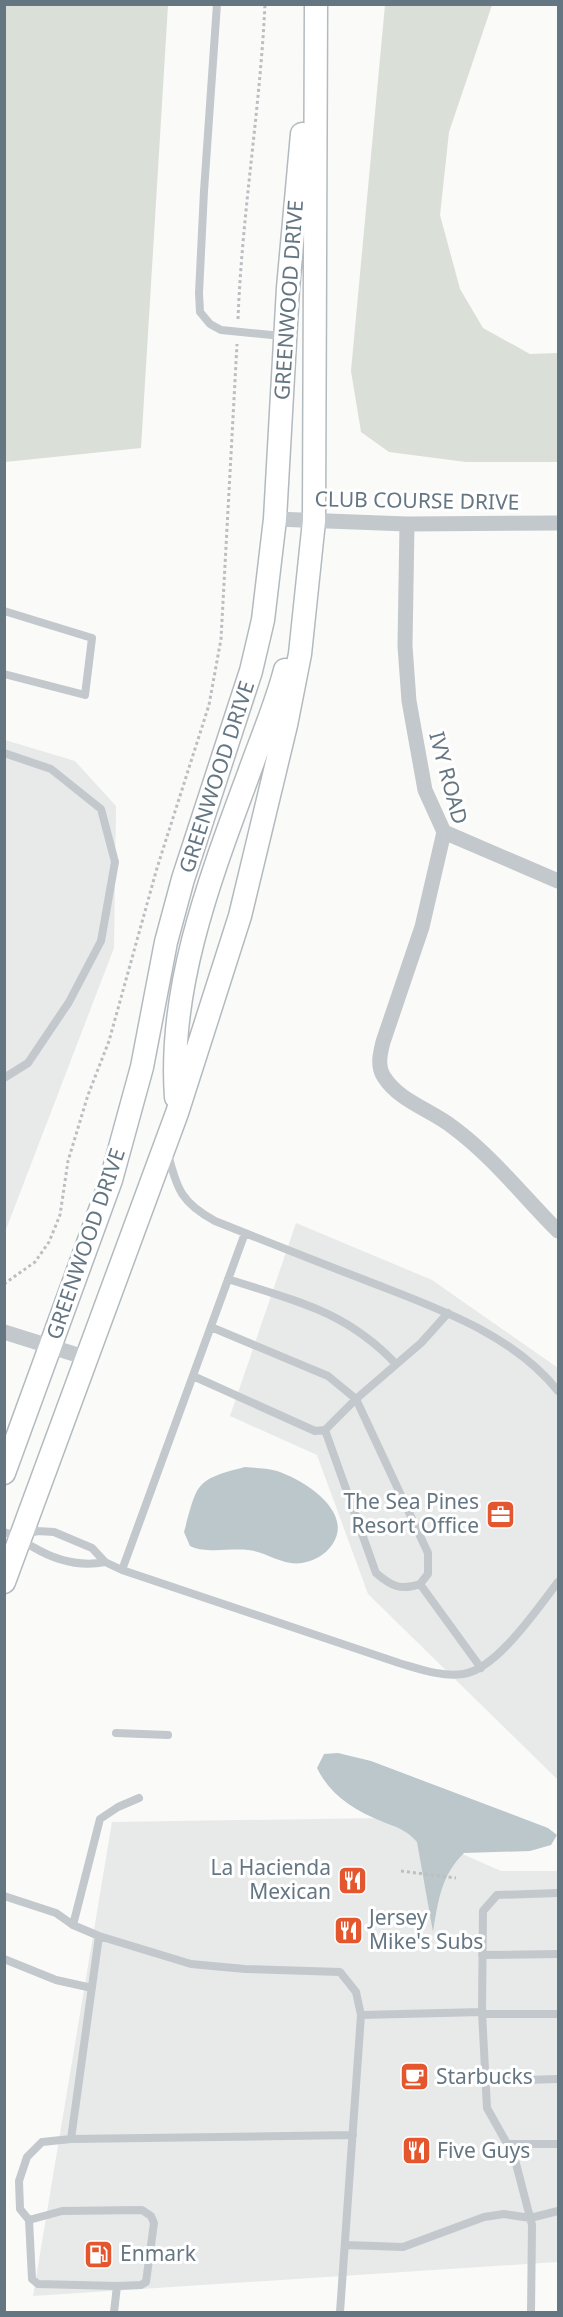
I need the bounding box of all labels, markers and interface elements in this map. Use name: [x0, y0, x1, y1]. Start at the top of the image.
street label: GREENWOOD DRIVE: [267, 199, 309, 401]
street label: CLUB COURSE DRIVE: [314, 484, 520, 516]
street label: GREENWOOD DRIVE: [172, 677, 260, 876]
street label: IVY ROAD: [423, 728, 475, 827]
street label: GREENWOOD DRIVE: [39, 1144, 131, 1343]
place label: The Sea Pines Resort Office: [343, 1487, 479, 1539]
office icon: The Sea Pines Resort Office: [484, 1498, 516, 1530]
place label: La Hacienda Mexican: [210, 1853, 331, 1905]
restaurant icon: La Hacienda Mexican: [336, 1864, 368, 1896]
place label: Jersey Mike's Subs: [367, 1903, 483, 1955]
restaurant icon: Jersey Mike's Subs: [332, 1914, 364, 1946]
cafe icon: Starbucks: [399, 2061, 431, 2093]
place label: Starbucks: [436, 2062, 533, 2090]
restaurant icon: Five Guys: [400, 2135, 432, 2167]
place label: Five Guys: [437, 2136, 530, 2164]
fuel station icon: Enmark: [83, 2238, 115, 2270]
place label: Enmark: [120, 2239, 197, 2267]

